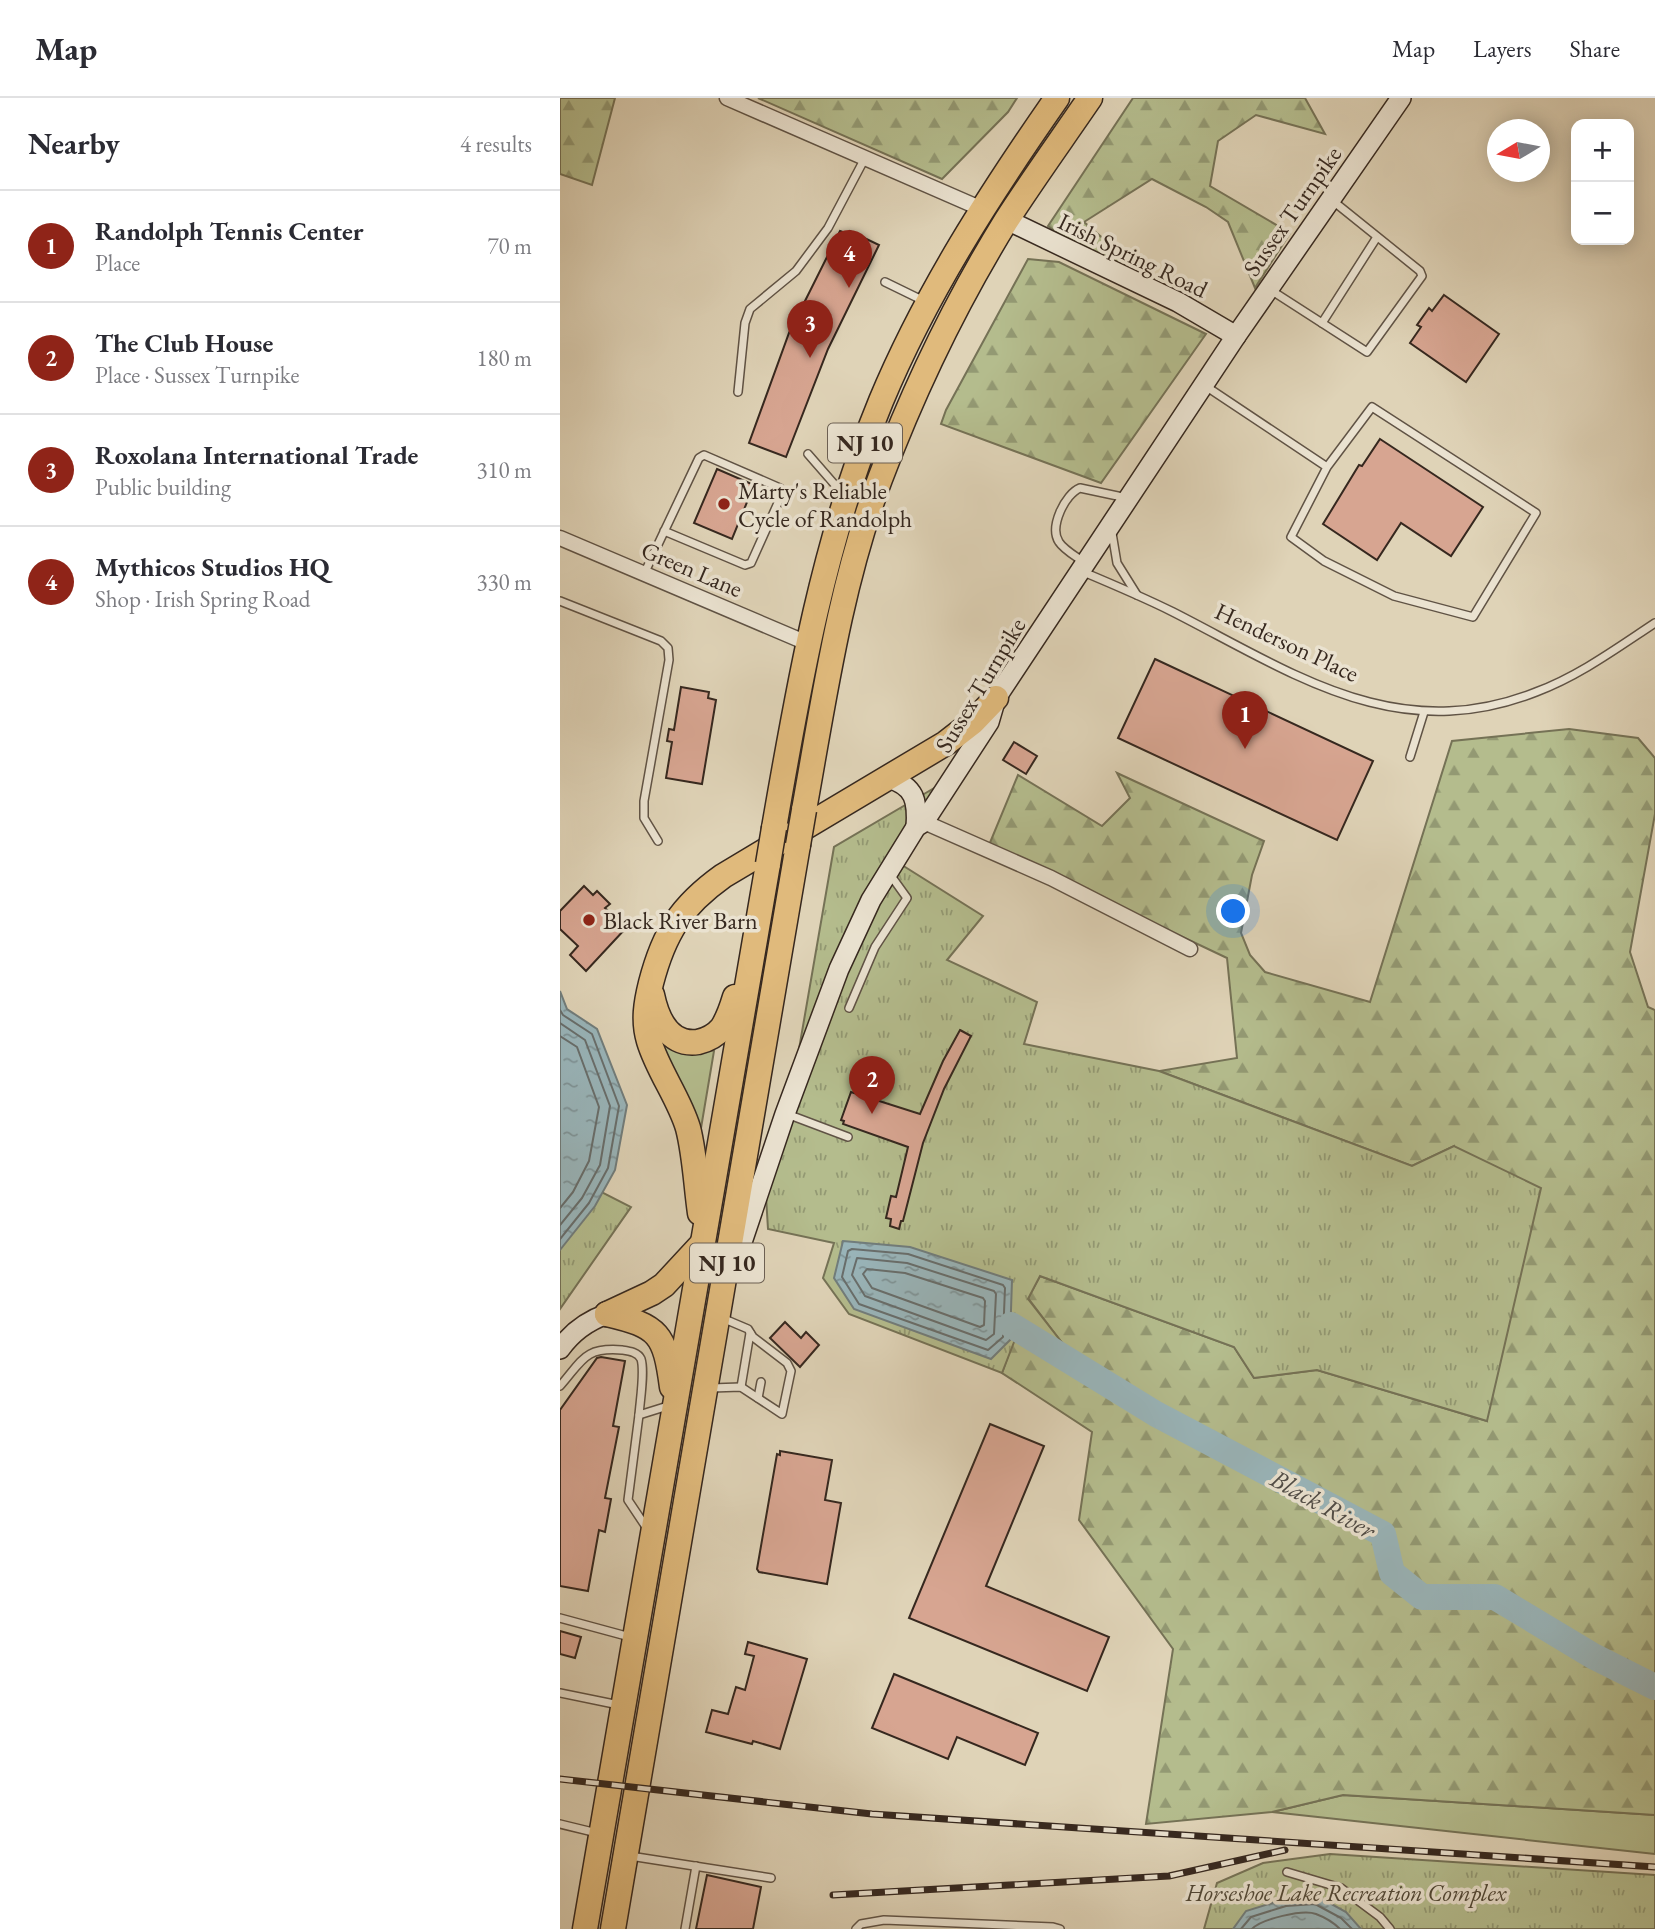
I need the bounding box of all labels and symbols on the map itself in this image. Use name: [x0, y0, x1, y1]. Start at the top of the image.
north arrow: [1487, 119, 1550, 182]
street label: Sussex Turnpike: [1236, 140, 1348, 282]
street label: Irish Spring Road: [1053, 205, 1214, 305]
pin: 4: [826, 230, 872, 288]
pin: 3: [787, 300, 833, 358]
road number: NJ 10: [828, 424, 902, 462]
place label: Marty's Reliable Cycle of Randolph: [738, 475, 912, 534]
marker: Marty's Reliable Cycle of Randolph: [716, 496, 732, 512]
street label: Green Lane: [637, 534, 747, 604]
street label: Henderson Place: [1210, 595, 1364, 689]
street label: Sussex Turnpike: [928, 612, 1032, 758]
pin: 1: [1222, 691, 1268, 749]
your location: [1216, 894, 1250, 928]
place label: Black River Barn: [603, 905, 758, 936]
marker: Black River Barn: [581, 912, 597, 928]
pin: 2: [849, 1056, 895, 1114]
road number: NJ 10: [690, 1244, 764, 1282]
water label: Black River: [1264, 1461, 1382, 1547]
park label: Horseshoe Lake Recreation Complex: [1185, 1877, 1508, 1908]

